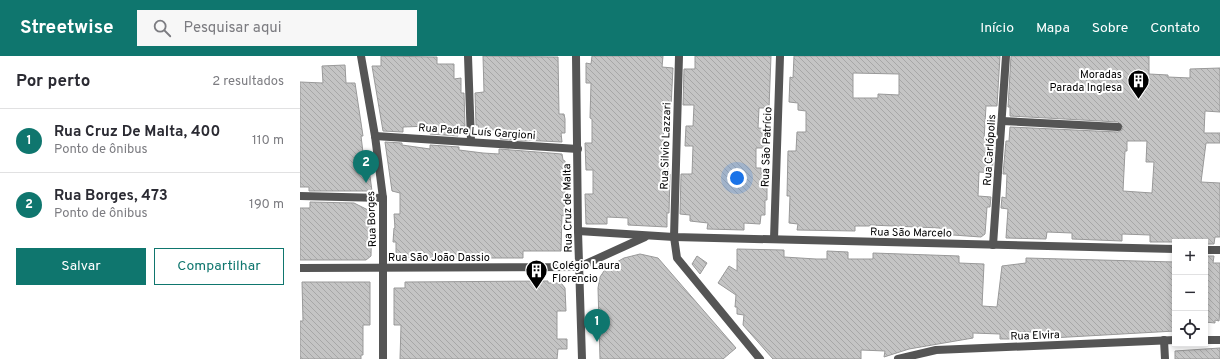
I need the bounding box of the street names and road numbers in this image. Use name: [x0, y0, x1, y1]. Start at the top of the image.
street label: Rua Silvio Lazzari: [657, 102, 675, 190]
street label: Rua São Patrício: [759, 107, 775, 187]
street label: Rua Carlópolis: [981, 114, 999, 186]
street label: Rua Padre Luís Gargioni: [418, 121, 536, 143]
street label: Rua Cruz de Malta: [560, 163, 576, 253]
street label: Rua Borges: [364, 191, 380, 247]
street label: Rua São Marcelo: [870, 225, 952, 241]
street label: Rua São João Dassio: [388, 251, 490, 265]
street label: Rua Elvira: [1010, 328, 1060, 344]

